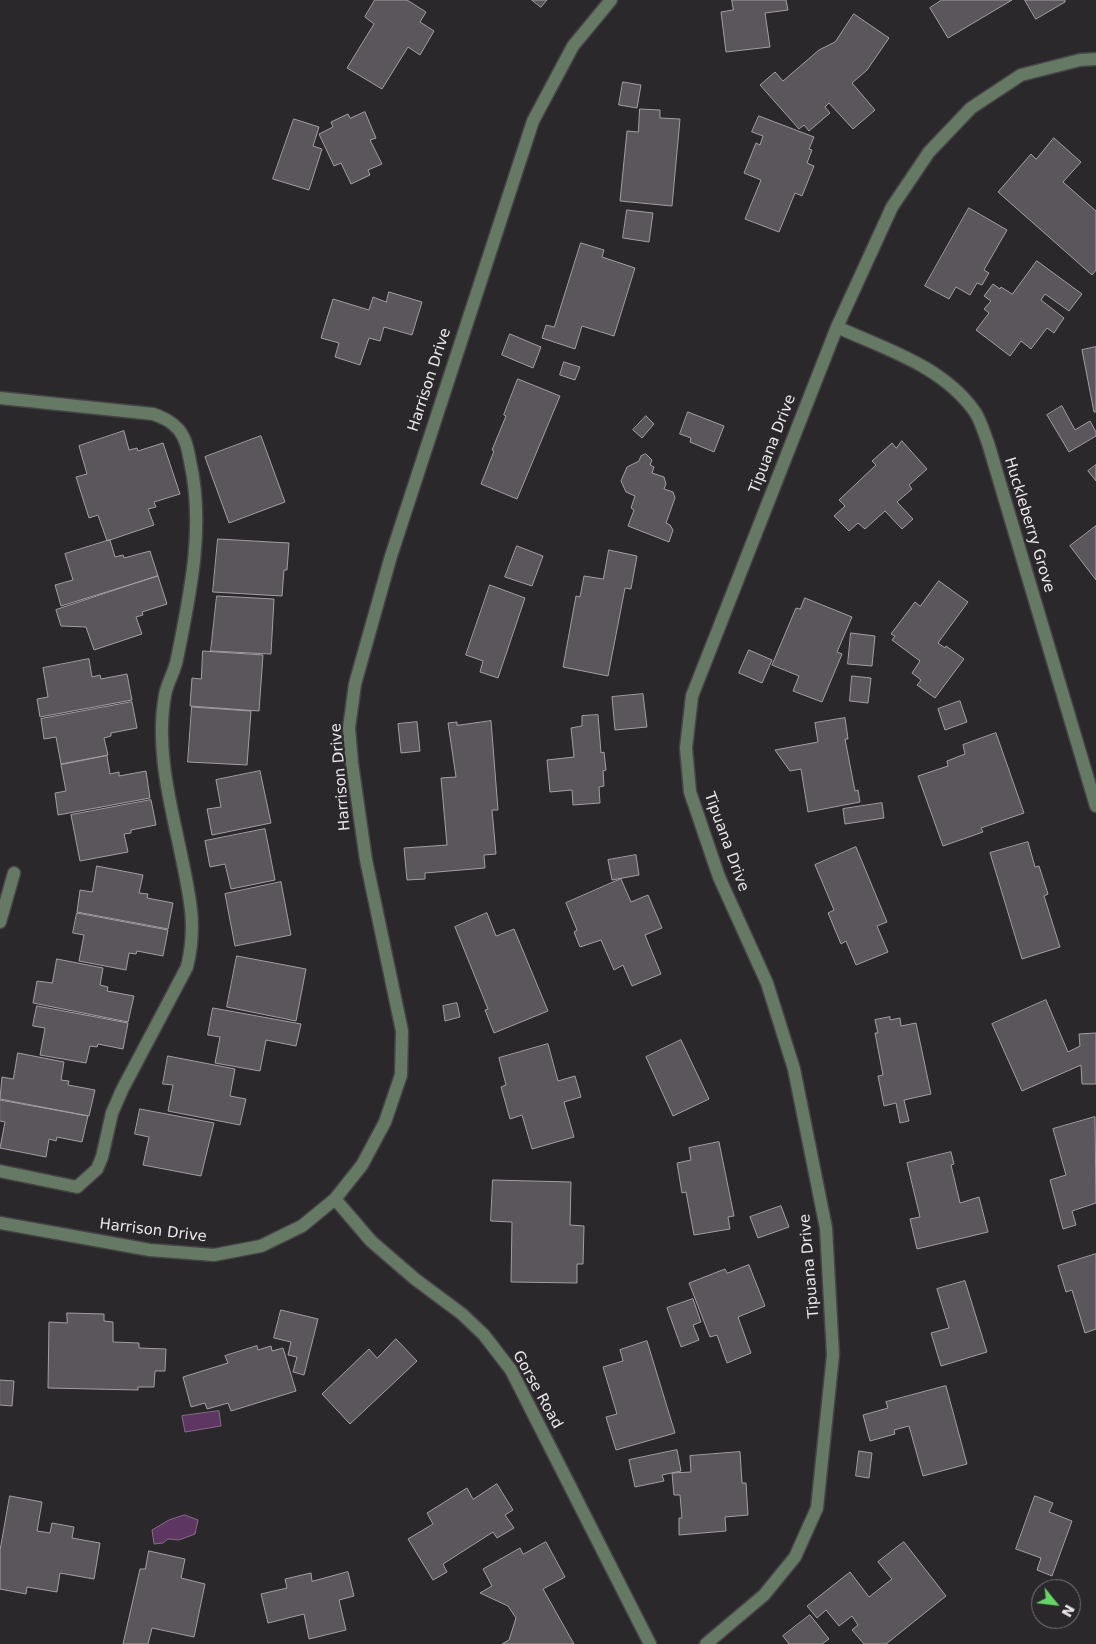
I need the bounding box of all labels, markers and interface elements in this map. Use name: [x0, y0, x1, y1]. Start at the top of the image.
street label: Harrison Drive: [405, 326, 455, 434]
street label: Tipuana Drive: [746, 392, 800, 496]
street label: Huckleberry Grove: [1000, 455, 1058, 595]
street label: Harrison Drive: [327, 722, 355, 832]
street label: Tipuana Drive: [700, 790, 752, 894]
street label: Tipuana Drive: [796, 1213, 824, 1319]
street label: Harrison Drive: [98, 1215, 208, 1247]
street label: Gorse Road: [508, 1348, 566, 1432]
north arrow: [1031, 1579, 1081, 1629]
text: N: [1058, 1602, 1078, 1620]

